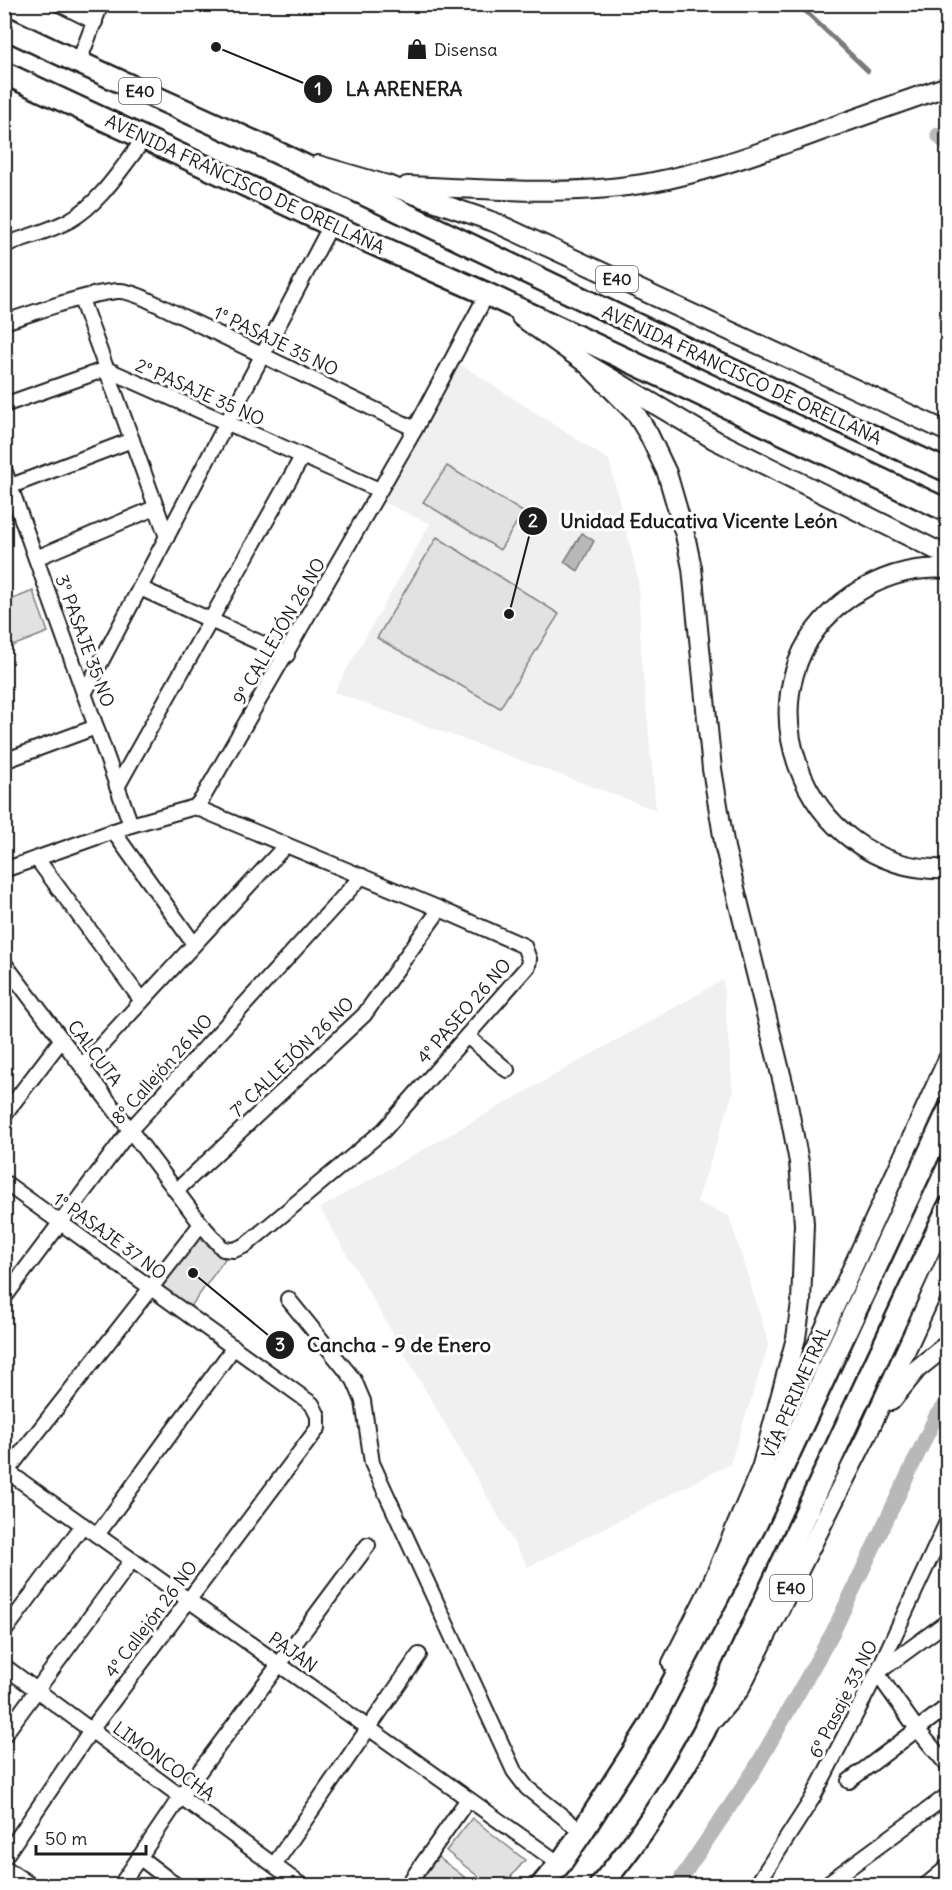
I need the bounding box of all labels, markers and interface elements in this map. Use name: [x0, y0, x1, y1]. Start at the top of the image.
shop icon: Disensa: [405, 37, 429, 61]
place label: Disensa: [434, 38, 498, 61]
callout: LA ARENERA: [303, 70, 474, 108]
text: LA ARENERA: [346, 76, 463, 101]
text: 1: [314, 77, 322, 100]
road number: E40: [119, 78, 161, 104]
street label: AVENIDA FRANCISCO DE ORELLANA: [102, 109, 388, 259]
road number: E40: [596, 266, 638, 292]
street label: AVENIDA FRANCISCO DE ORELLANA: [599, 300, 885, 450]
street label: 1° PASAJE 35 NO: [210, 301, 342, 381]
street label: 2° PASAJE 35 NO: [132, 353, 268, 431]
callout: Unidad Educativa Vicente León: [518, 502, 850, 540]
text: Unidad Educativa Vicente León: [560, 508, 838, 533]
text: 2: [528, 509, 538, 532]
street label: 9° CALLEJÓN 26 NO: [228, 554, 330, 708]
street label: 3° PASAJE 35 NO: [50, 572, 120, 710]
street label: 4° PASEO 26 NO: [412, 954, 516, 1068]
street label: 7° CALLEJÓN 26 NO: [225, 992, 359, 1122]
street label: 8º Callejón 26 NO: [106, 1009, 218, 1129]
street label: CALCUTA: [63, 1015, 127, 1091]
street label: 1° PASAJE 37 NO: [49, 1187, 171, 1285]
street label: VÍA PERIMETRAL: [756, 1322, 836, 1462]
callout: Cancha - 9 de Enero: [265, 1326, 503, 1364]
text: Cancha - 9 de Enero: [307, 1332, 491, 1357]
text: 3: [275, 1333, 285, 1356]
street label: 4º Callejón 26 NO: [100, 1556, 202, 1682]
road number: E40: [770, 1575, 812, 1601]
street label: PAJAN: [264, 1627, 322, 1677]
street label: 6º Pasaje 33 NO: [803, 1636, 883, 1762]
street label: LIMONCOCHA: [109, 1716, 219, 1806]
scale bar: [36, 1818, 146, 1856]
text: 50 m: [45, 1827, 87, 1850]

